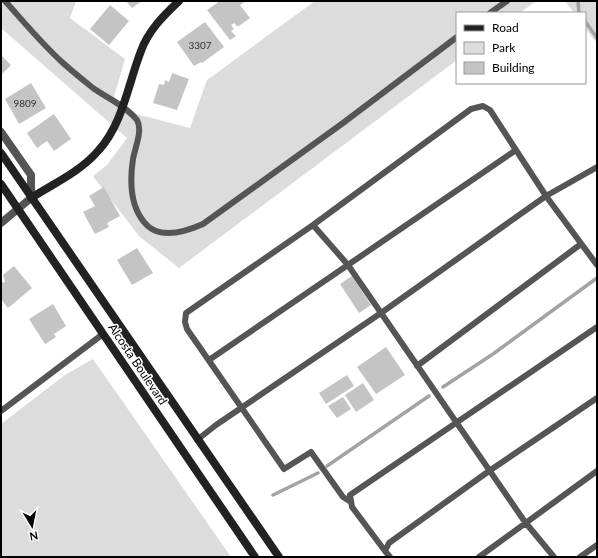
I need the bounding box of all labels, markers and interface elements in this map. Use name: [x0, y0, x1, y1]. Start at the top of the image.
legend: [456, 12, 586, 84]
text: Road: [492, 20, 519, 35]
house number: 3307: [188, 39, 212, 51]
text: Park: [492, 40, 516, 55]
text: Building: [492, 60, 535, 75]
house number: 9809: [13, 97, 37, 109]
street label: Alcosta Boulevard: [105, 320, 171, 408]
north arrow: [12, 506, 52, 546]
text: N: [29, 529, 39, 543]

